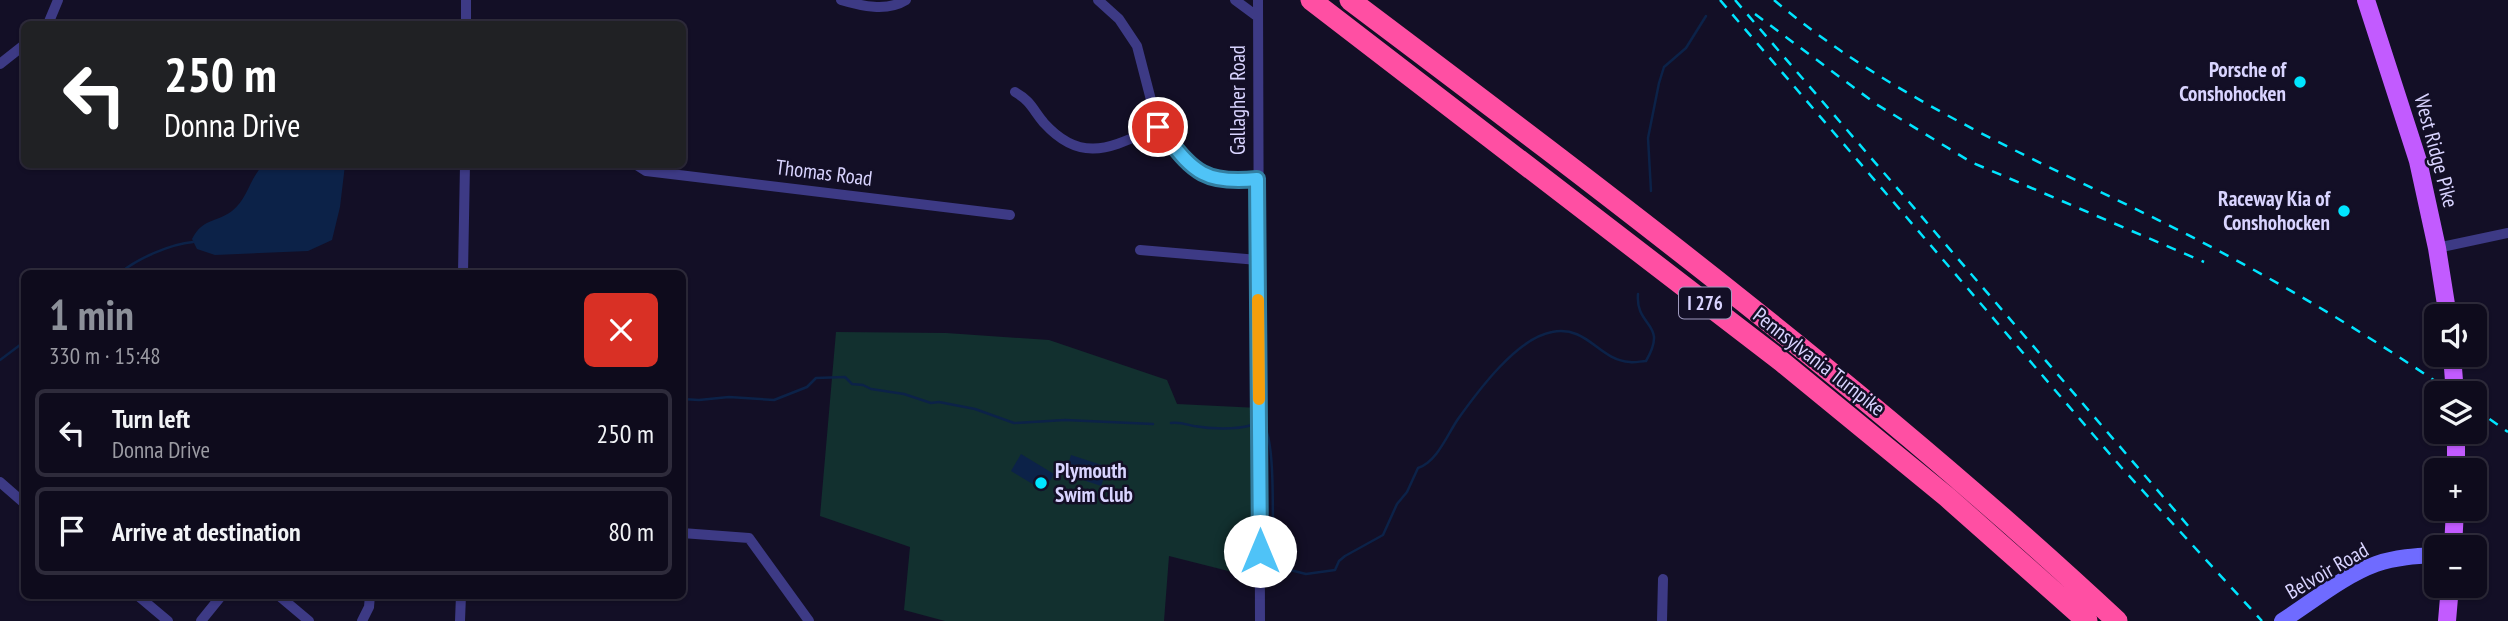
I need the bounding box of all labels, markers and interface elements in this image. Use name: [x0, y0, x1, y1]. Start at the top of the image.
text: 250 m: [164, 42, 277, 106]
street label: Gallagher Road: [1224, 45, 1251, 155]
icon: left: [49, 49, 140, 140]
place label: Porsche of Conshohocken: [2179, 56, 2287, 107]
marker: Porsche of Conshohocken: [2292, 74, 2308, 90]
street label: West Ridge Pike: [2408, 91, 2465, 210]
pin: [1128, 97, 1188, 157]
text: Donna Drive: [164, 104, 300, 146]
icon: arrive: [1139, 108, 1177, 146]
street label: Thomas Road: [774, 153, 874, 192]
place label: Raceway Kia of Conshohocken: [2218, 185, 2331, 236]
marker: Raceway Kia of Conshohocken: [2336, 203, 2352, 219]
text: 1 min: [49, 287, 134, 342]
road number: I 276: [1679, 288, 1731, 318]
button: close: [584, 293, 658, 367]
street label: Pennsylvania Turnpike: [1748, 302, 1891, 422]
map controls: [2424, 304, 2487, 598]
button: sound: [2424, 304, 2487, 367]
text: 330 m · 15:48: [49, 341, 161, 370]
button: layers: [2424, 381, 2487, 444]
text: Turn left: [112, 402, 190, 435]
icon: left: [53, 414, 91, 452]
text: 250 m: [596, 417, 654, 450]
text: Donna Drive: [112, 435, 210, 464]
place label: Plymouth Swim Club: [1055, 457, 1133, 508]
button: +: [2424, 458, 2487, 521]
marker: Plymouth Swim Club: [1033, 475, 1049, 491]
icon: arrive: [53, 512, 91, 550]
position arrow: [1223, 514, 1297, 588]
text: Arrive at destination: [112, 515, 301, 548]
text: 80 m: [608, 515, 654, 548]
button: −: [2424, 535, 2487, 598]
street label: Belvoir Road: [2280, 536, 2373, 605]

